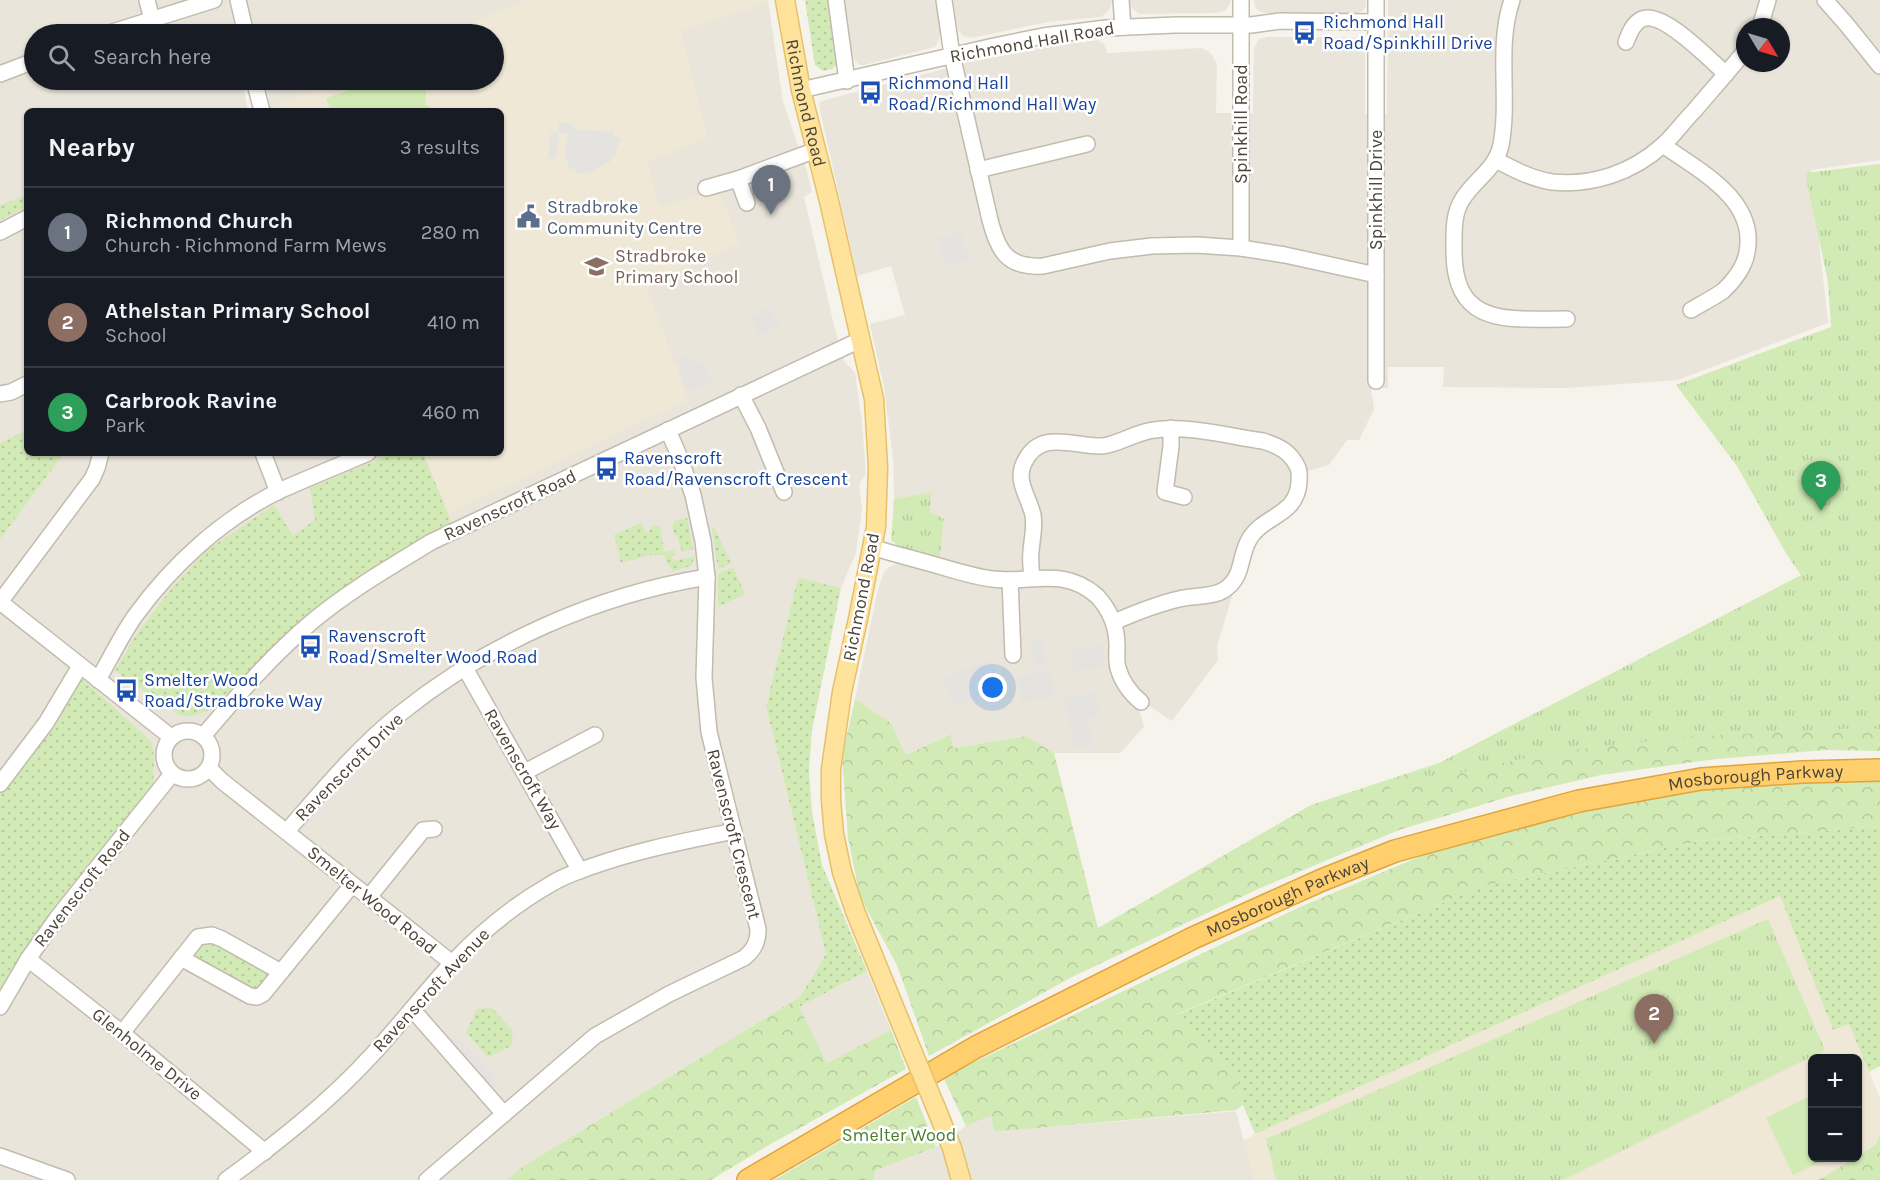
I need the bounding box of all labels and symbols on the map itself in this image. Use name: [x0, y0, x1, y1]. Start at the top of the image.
place label: Richmond Hall Road/Spinkhill Drive: [1323, 11, 1493, 54]
street label: Richmond Hall Road: [948, 17, 1116, 67]
north arrow: [1736, 18, 1790, 72]
bus stop icon: Richmond Hall Road/Spinkhill Drive: [1292, 19, 1318, 45]
street label: Richmond Road: [781, 37, 831, 169]
street label: Spinkhill Road: [1230, 64, 1252, 184]
place label: Richmond Hall Road/Richmond Hall Way: [888, 72, 1097, 115]
bus stop icon: Richmond Hall Road/Richmond Hall Way: [857, 80, 883, 106]
street label: Spinkhill Drive: [1365, 130, 1387, 250]
pin: 1: [752, 166, 790, 215]
place label: Stradbroke Community Centre: [547, 196, 702, 239]
public building icon: Stradbroke Community Centre: [516, 204, 542, 230]
place label: Stradbroke Primary School: [615, 245, 739, 288]
school or university icon: Stradbroke Primary School: [584, 253, 610, 279]
place label: Ravenscroft Road/Ravenscroft Crescent: [624, 447, 848, 490]
bus stop icon: Ravenscroft Road/Ravenscroft Crescent: [593, 455, 619, 481]
pin: 3: [1802, 462, 1840, 511]
street label: Ravenscroft Road: [440, 465, 580, 545]
street label: Richmond Road: [838, 531, 884, 663]
place label: Ravenscroft Road/Smelter Wood Road: [328, 625, 538, 668]
bus stop icon: Ravenscroft Road/Smelter Wood Road: [297, 633, 323, 659]
place label: Smelter Wood Road/Stradbroke Way: [144, 669, 323, 712]
your location: [978, 673, 1007, 702]
bus stop icon: Smelter Wood Road/Stradbroke Way: [113, 677, 139, 703]
street label: Ravenscroft Way: [479, 705, 567, 834]
street label: Ravenscroft Drive: [290, 708, 408, 826]
street label: Ravenscroft Crescent: [702, 747, 766, 922]
street label: Mosborough Parkway: [1666, 760, 1844, 796]
street label: Ravenscroft Road: [29, 825, 135, 951]
street label: Smelter Wood Road: [303, 841, 441, 959]
street label: Mosborough Parkway: [1203, 851, 1373, 942]
street label: Ravenscroft Avenue: [368, 923, 494, 1057]
pin: 2: [1634, 994, 1674, 1044]
street label: Glenholme Drive: [88, 1003, 206, 1105]
park label: Smelter Wood: [842, 1124, 956, 1146]

